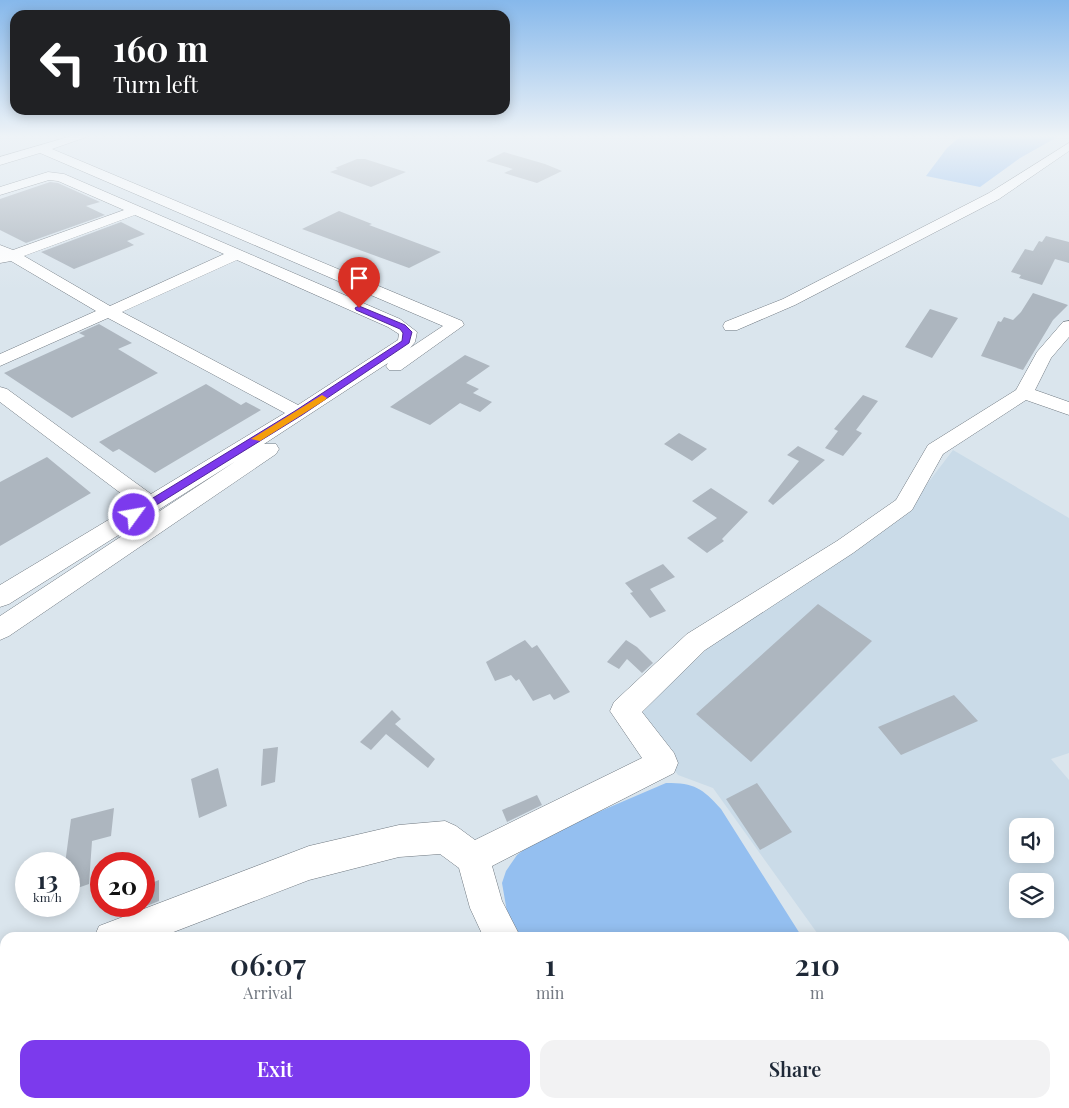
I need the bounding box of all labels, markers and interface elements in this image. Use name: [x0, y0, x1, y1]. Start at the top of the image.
text: 160 m: [113, 24, 208, 71]
icon: left: [30, 30, 95, 95]
text: Turn left: [113, 69, 198, 99]
pin: [338, 257, 380, 308]
icon: arrive: [345, 264, 373, 292]
position arrow: [107, 488, 159, 540]
map controls: [1009, 818, 1054, 918]
button: sound: [1009, 818, 1054, 863]
speed limit sign: 20: [90, 852, 155, 917]
text: 13: [37, 862, 58, 895]
button: layers: [1009, 873, 1054, 918]
text: km/h: [33, 889, 62, 905]
text: 06:07: [230, 944, 306, 984]
text: 1: [544, 944, 556, 984]
text: 210: [794, 944, 840, 984]
text: Arrival: [243, 982, 293, 1003]
text: min: [536, 982, 564, 1003]
text: m: [810, 982, 824, 1003]
button: Exit: [20, 1040, 530, 1098]
button: Share: [540, 1040, 1050, 1098]

